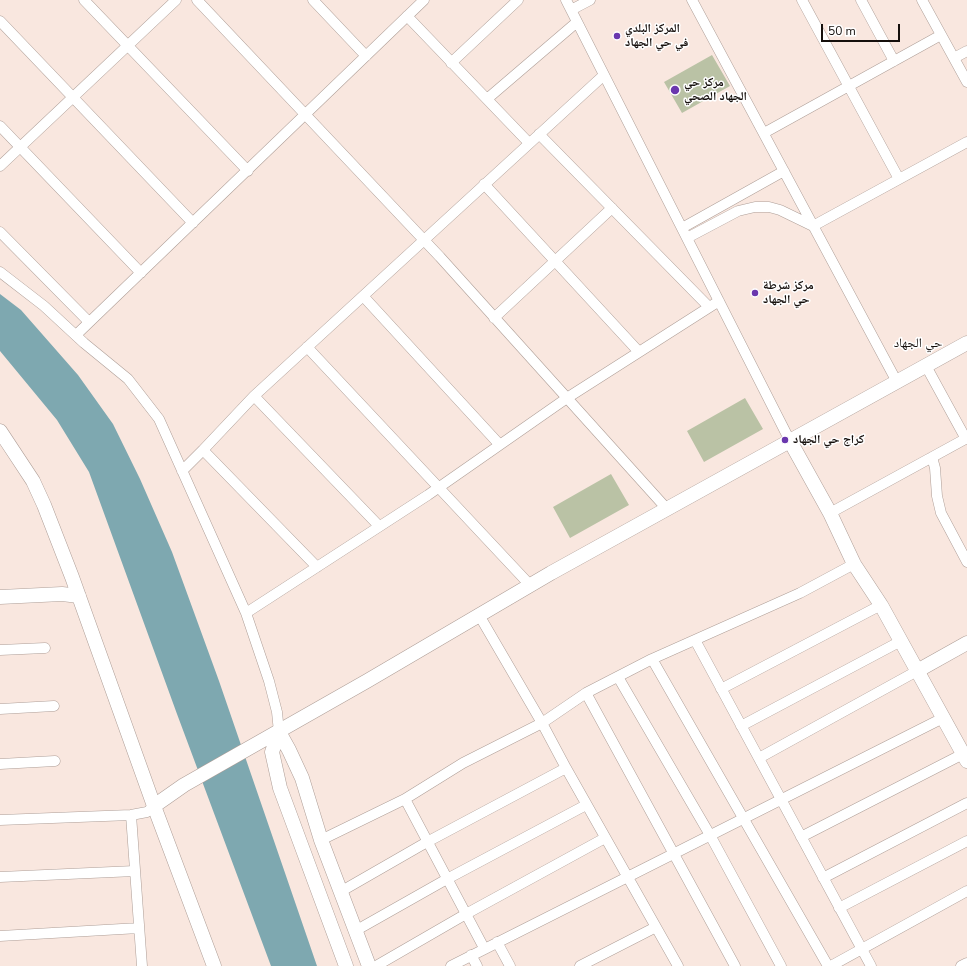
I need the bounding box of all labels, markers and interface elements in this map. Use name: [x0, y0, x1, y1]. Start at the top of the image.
scale bar: [823, 16, 902, 42]
place label: المركز البلدي في حي الجهاد: [625, 22, 688, 50]
text: 50 m: [828, 23, 856, 39]
marker: المركز البلدي في حي الجهاد: [612, 31, 622, 41]
place label: مركز حي الجهاد الصحي: [684, 76, 747, 104]
marker: مركز حي الجهاد الصحي: [669, 84, 681, 96]
place label: مركز شرطة حي الجهاد: [763, 279, 814, 307]
marker: مركز شرطة حي الجهاد: [750, 288, 760, 298]
district label: حي الجهاد: [894, 336, 942, 352]
place label: كراج حي الجهاد: [793, 433, 864, 447]
marker: كراج حي الجهاد: [780, 435, 790, 445]

